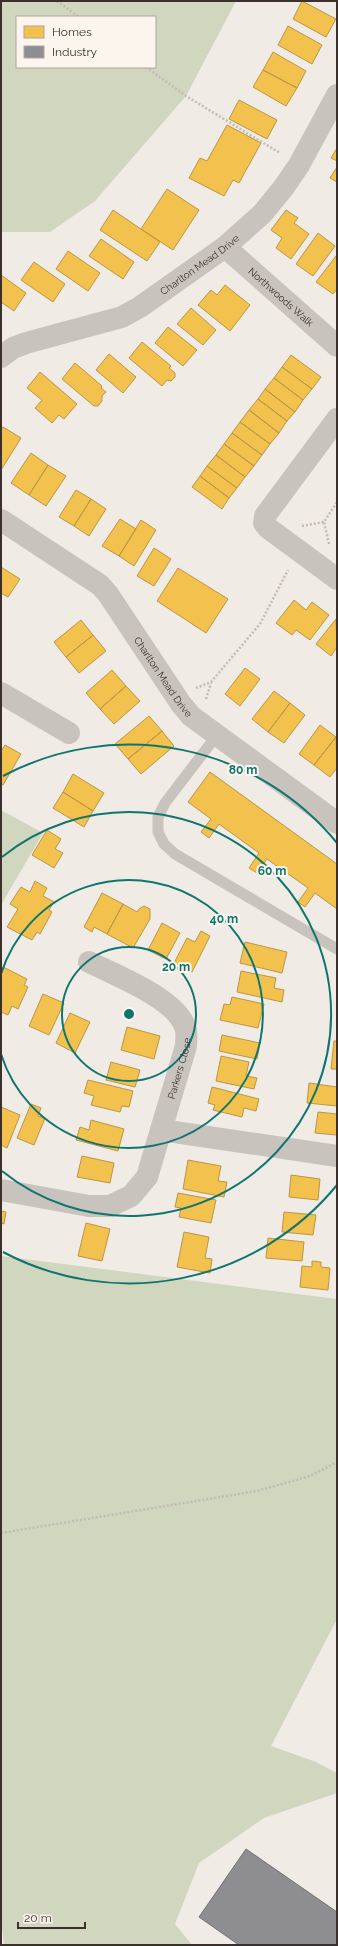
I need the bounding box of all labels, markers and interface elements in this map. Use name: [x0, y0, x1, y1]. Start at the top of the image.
legend: [16, 16, 156, 68]
text: Homes: [52, 25, 92, 39]
text: Industry: [52, 45, 98, 59]
street label: Charlton Mead Drive: [158, 232, 241, 297]
street label: Northwoods Walk: [247, 265, 316, 329]
street label: Charlton Mead Drive: [132, 634, 195, 719]
text: 80 m: [229, 763, 257, 777]
text: 60 m: [258, 864, 286, 878]
text: 40 m: [210, 912, 238, 926]
text: 20 m: [162, 960, 190, 974]
centre of rings: [122, 1007, 136, 1021]
street label: Parkers Close: [165, 1037, 192, 1100]
scale bar: [18, 1904, 85, 1930]
text: 20 m: [24, 1911, 52, 1925]

